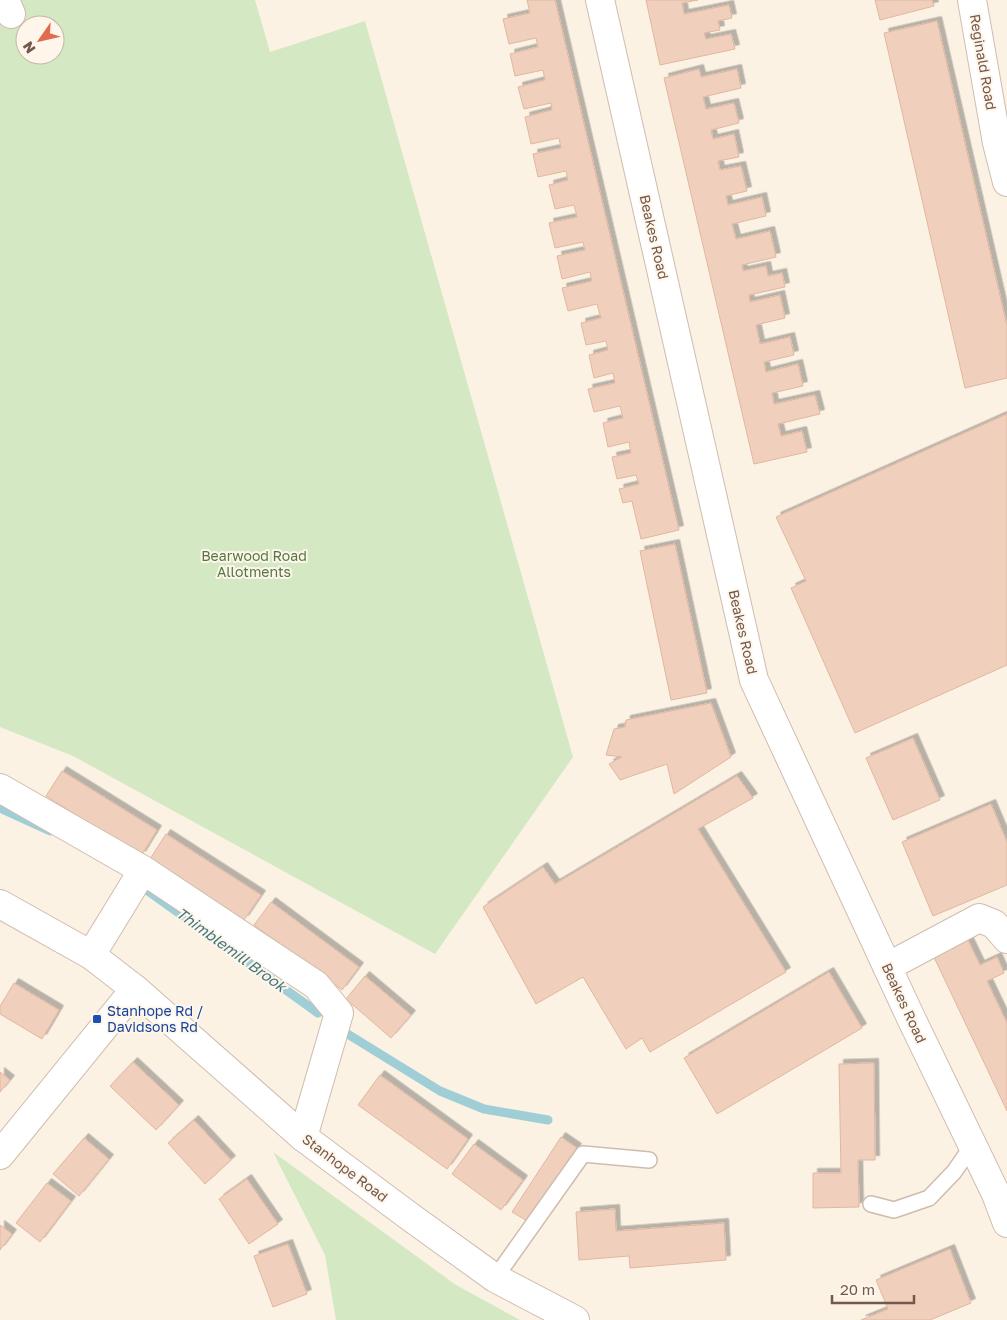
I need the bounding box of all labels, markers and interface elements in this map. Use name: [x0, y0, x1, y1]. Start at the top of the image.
street label: Reginald Road: [967, 13, 1000, 111]
north arrow: [15, 15, 65, 65]
text: N: [19, 38, 39, 57]
street label: Beakes Road: [636, 193, 672, 281]
park label: Bearwood Road Allotments: [201, 547, 307, 580]
street label: Beakes Road: [725, 588, 761, 676]
water label: Thimblemill Brook: [173, 903, 291, 996]
street label: Beakes Road: [878, 960, 930, 1046]
place label: Stanhope Rd / Davidsons Rd: [107, 1002, 204, 1035]
marker: Stanhope Rd / Davidsons Rd: [91, 1013, 103, 1025]
street label: Stanhope Road: [299, 1130, 391, 1205]
scale bar: [832, 1272, 914, 1304]
text: 20 m: [840, 1280, 875, 1298]

